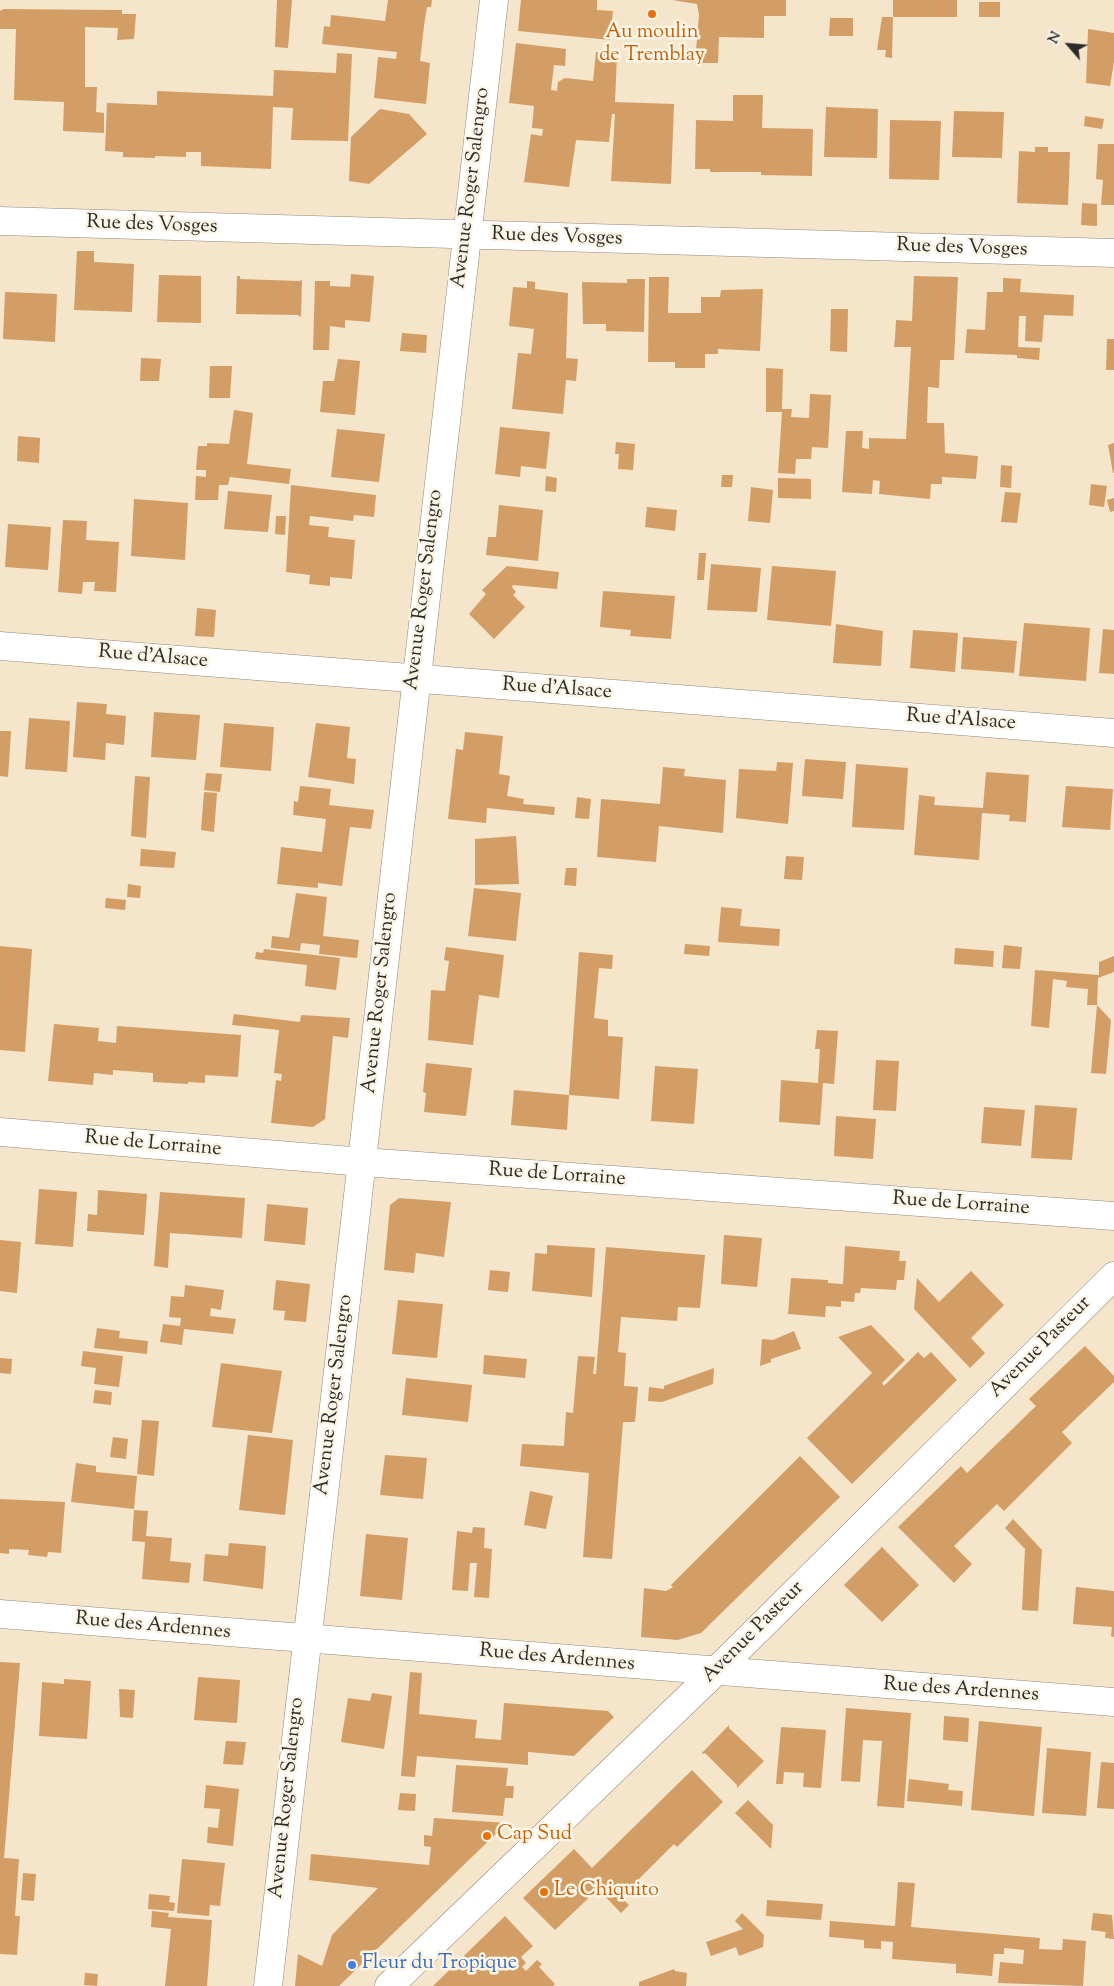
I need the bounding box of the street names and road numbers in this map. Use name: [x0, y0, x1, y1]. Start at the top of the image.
street label: Avenue Roger Salengro: [448, 86, 496, 290]
street label: Rue des Vosges: [86, 212, 218, 240]
street label: Rue des Vosges: [491, 224, 623, 252]
street label: Rue des Vosges: [896, 235, 1028, 263]
street label: Avenue Roger Salengro: [401, 488, 449, 692]
street label: Rue d'Alsace: [97, 641, 209, 675]
street label: Rue d'Alsace: [501, 674, 613, 706]
street label: Rue d'Alsace: [905, 705, 1017, 737]
street label: Avenue Roger Salengro: [358, 891, 404, 1095]
street label: Rue de Lorraine: [84, 1127, 222, 1163]
street label: Rue de Lorraine: [488, 1159, 626, 1193]
street label: Rue de Lorraine: [892, 1188, 1030, 1222]
street label: Avenue Pasteur: [985, 1292, 1097, 1404]
street label: Avenue Roger Salengro: [311, 1293, 359, 1497]
street label: Avenue Pasteur: [698, 1577, 810, 1689]
street label: Rue des Ardennes: [74, 1608, 232, 1646]
street label: Rue des Ardennes: [478, 1640, 636, 1678]
street label: Rue des Ardennes: [882, 1674, 1040, 1708]
street label: Avenue Roger Salengro: [265, 1696, 311, 1900]

